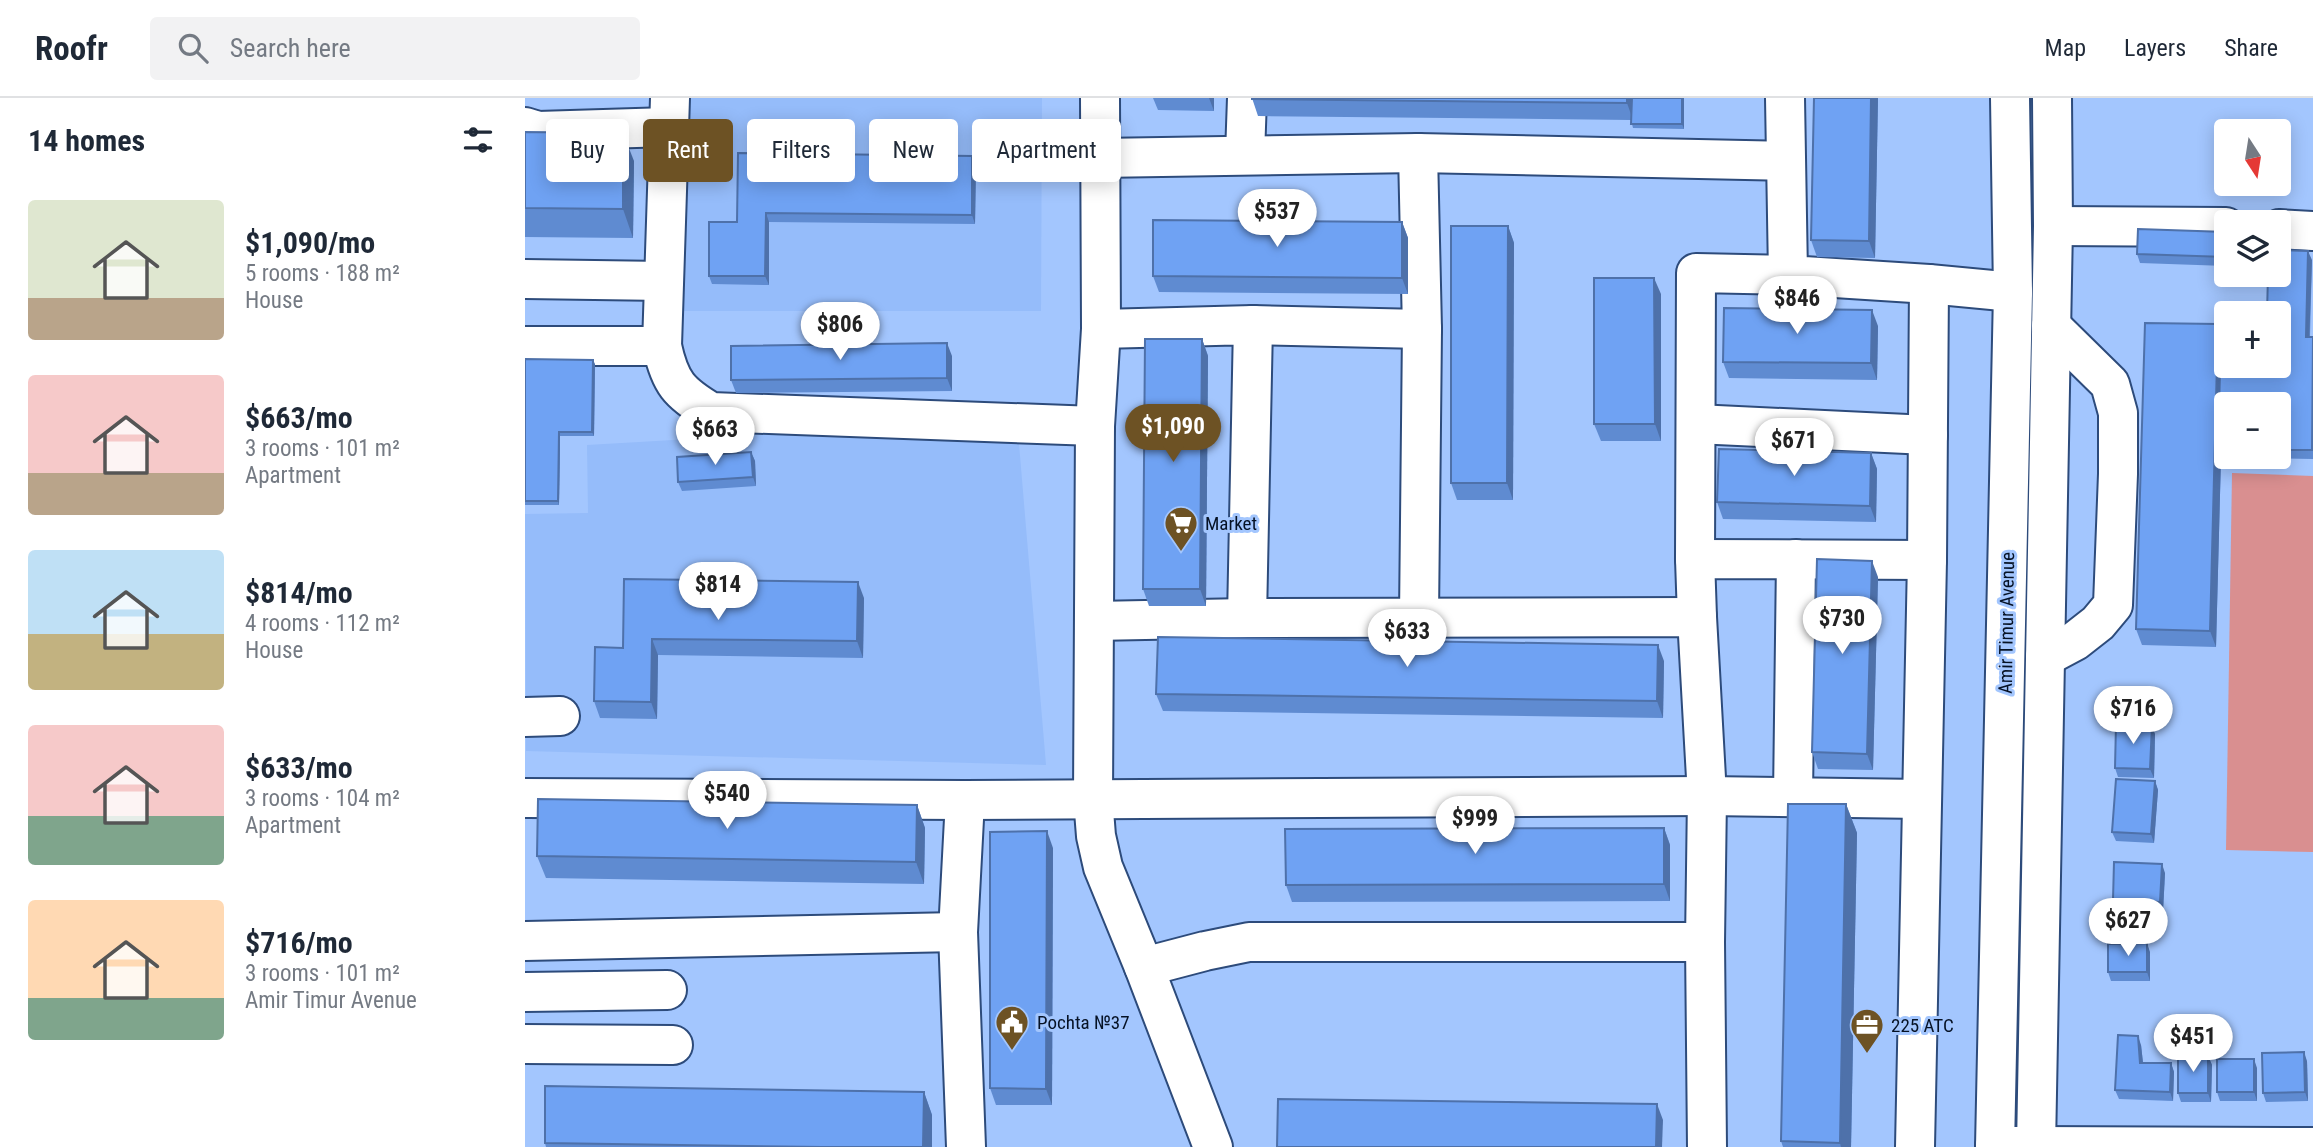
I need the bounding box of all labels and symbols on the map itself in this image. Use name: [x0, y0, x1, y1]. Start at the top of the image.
north arrow: [2214, 119, 2291, 196]
pin: $537: [1236, 190, 1318, 249]
pin: $846: [1756, 276, 1838, 336]
pin: $806: [799, 302, 881, 362]
pin: $1,090: [1116, 404, 1230, 464]
pin: $663: [674, 408, 756, 467]
pin: $671: [1753, 418, 1835, 478]
supermarket icon: Market: [1162, 504, 1200, 553]
place label: Market: [1205, 512, 1257, 535]
street label: Amir Timur Avenue: [1994, 552, 2019, 694]
pin: $814: [677, 562, 759, 622]
pin: $730: [1801, 596, 1883, 656]
pin: $633: [1366, 610, 1448, 669]
pin: $716: [2092, 686, 2174, 746]
pin: $540: [686, 772, 768, 831]
pin: $999: [1434, 796, 1516, 856]
pin: $627: [2087, 898, 2169, 958]
public building icon: Pochta №37: [993, 1003, 1031, 1052]
office icon: 225 АТС: [1848, 1006, 1886, 1055]
place label: Pochta №37: [1037, 1011, 1130, 1034]
place label: 225 АТС: [1891, 1014, 1954, 1037]
pin: $451: [2152, 1014, 2234, 1074]

